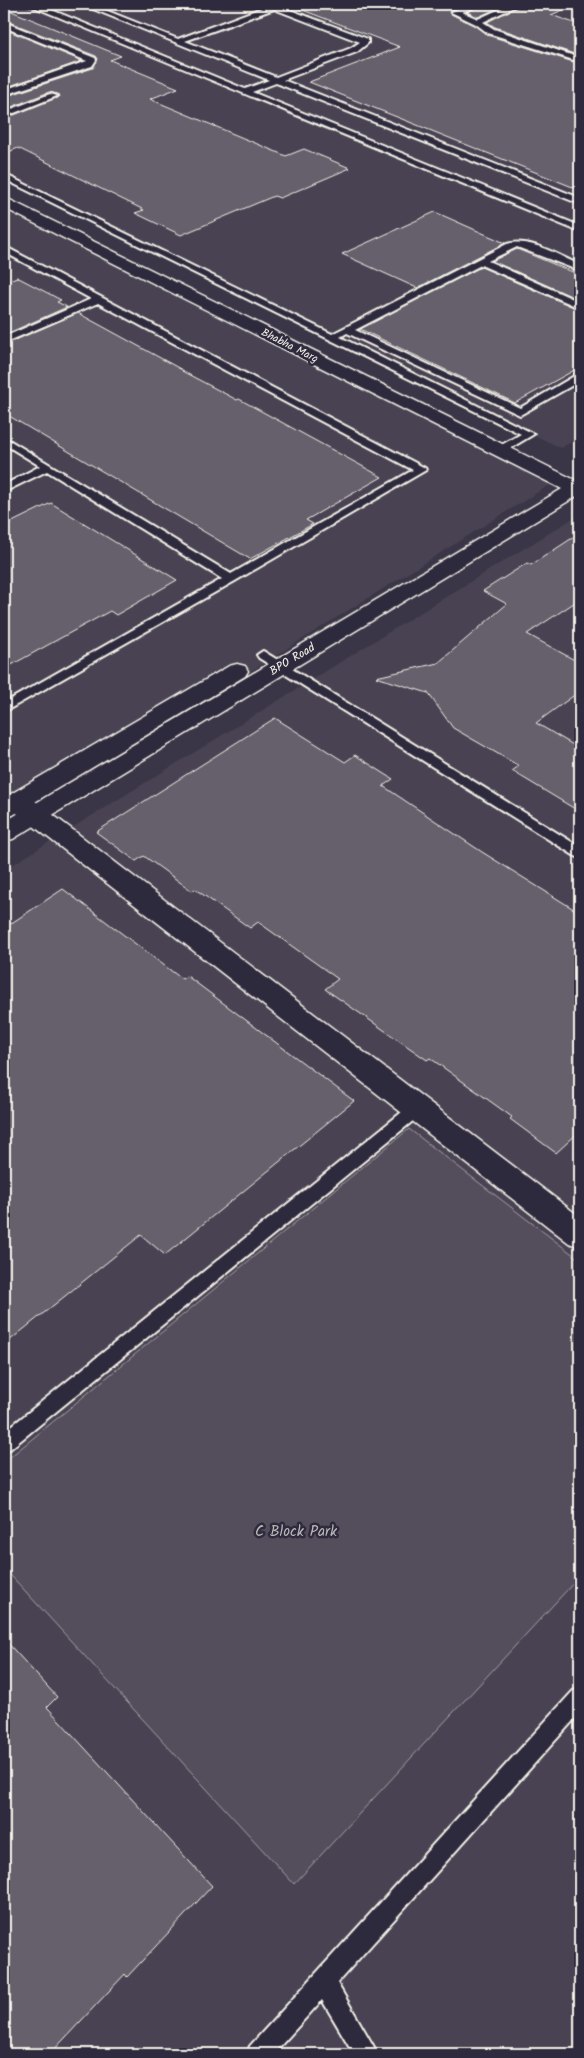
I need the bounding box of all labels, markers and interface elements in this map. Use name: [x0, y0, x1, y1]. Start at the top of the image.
street label: Bhabha Marg: [258, 324, 321, 368]
street label: BPO Road: [266, 638, 320, 681]
park label: C Block Park: [255, 1520, 338, 1544]

